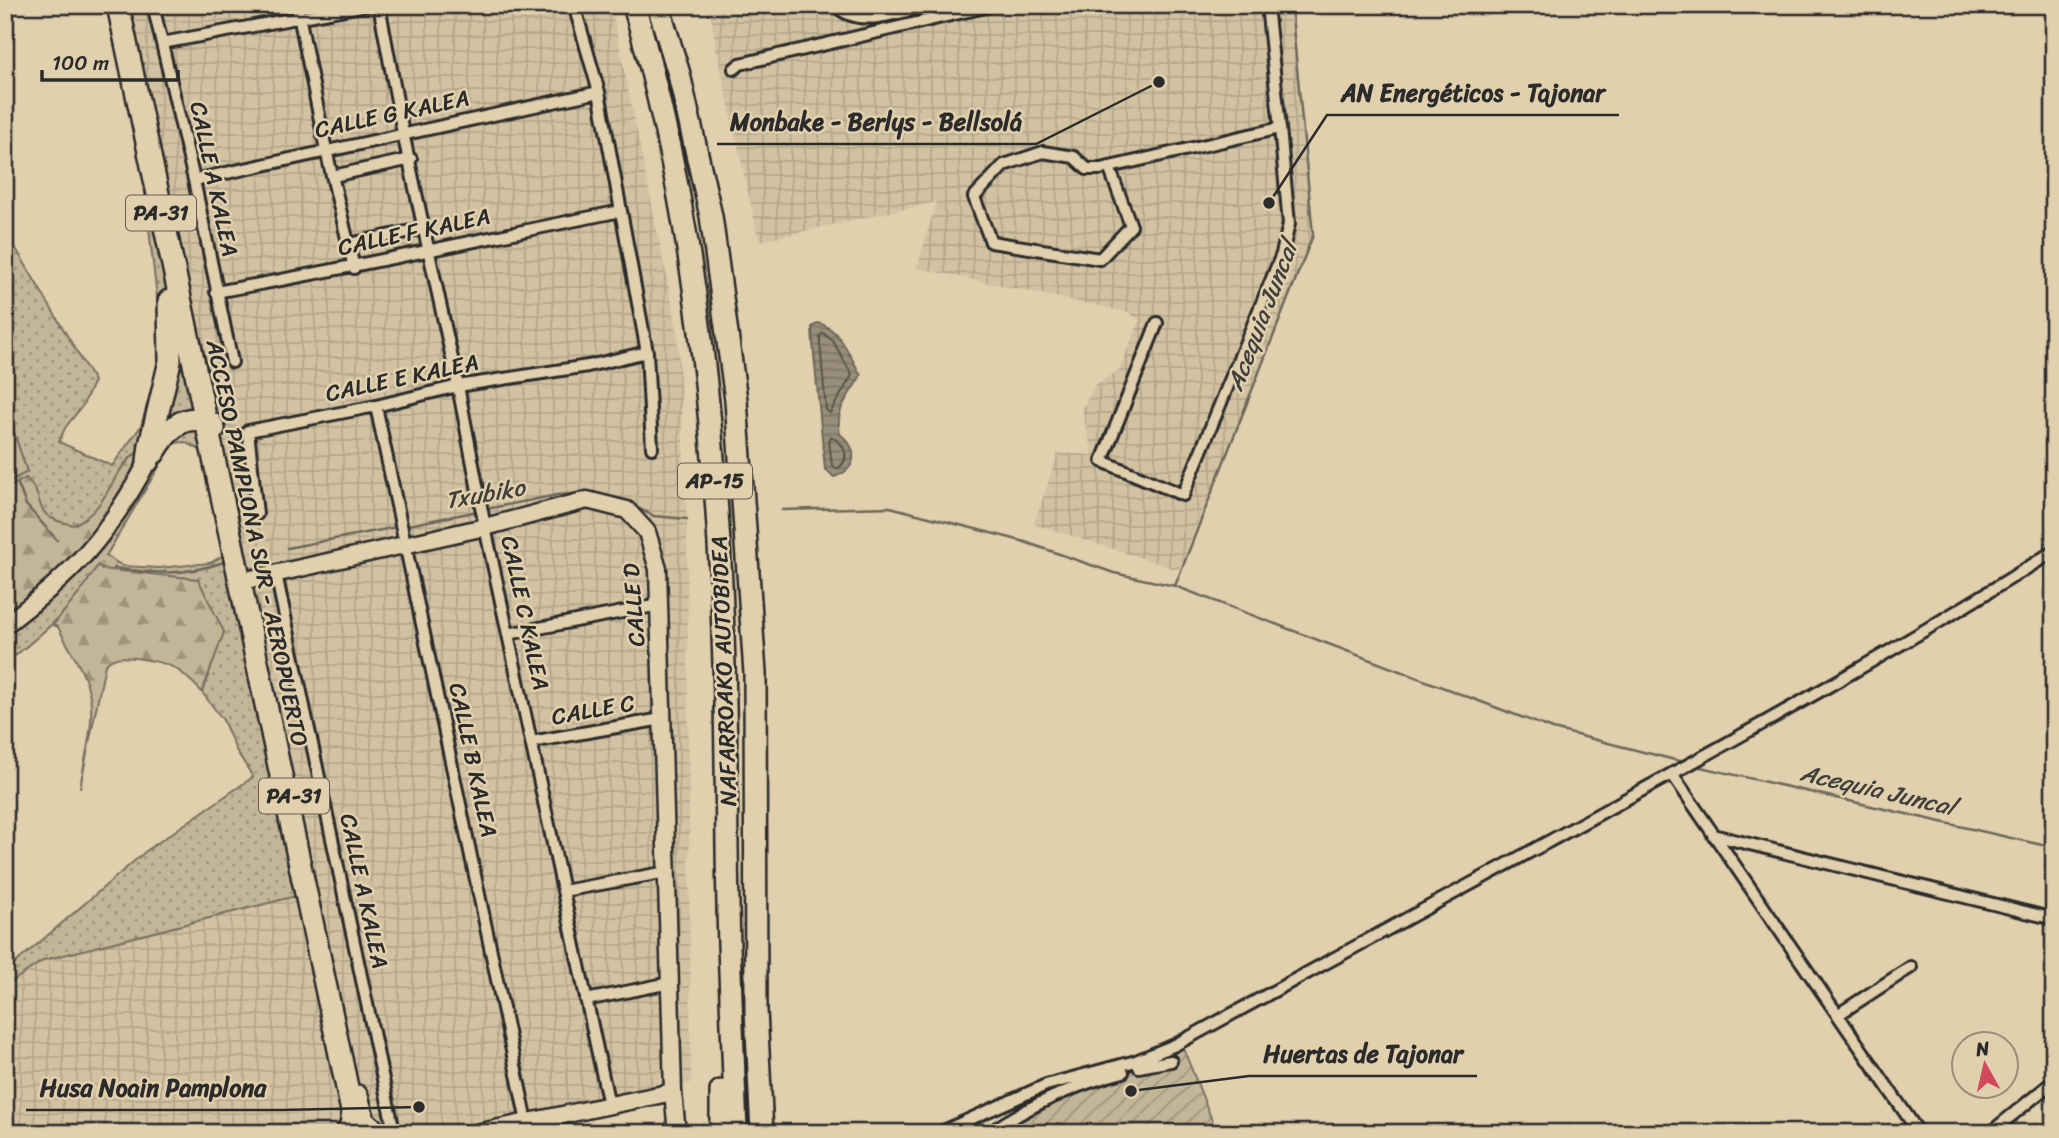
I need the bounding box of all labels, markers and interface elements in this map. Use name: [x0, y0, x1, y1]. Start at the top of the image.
scale bar: [42, 38, 178, 82]
text: 100 m: [52, 44, 109, 82]
callout: AN Energéticos - Tajonar: [1327, 70, 1619, 115]
text: AN Energéticos - Tajonar: [1340, 72, 1607, 114]
street label: CALLE G KALEA: [311, 78, 473, 150]
street label: CALLE A KALEA: [178, 98, 250, 260]
callout: Monbake - Berlys - Bellsolá: [717, 99, 1036, 144]
text: Monbake - Berlys - Bellsolá: [729, 101, 1022, 143]
road number: PA-31: [126, 196, 196, 230]
street label: CALLE F KALEA: [334, 196, 494, 268]
water label: Acequia Juncal: [1214, 230, 1312, 398]
street label: ACCESO PAMPLONA SUR - AEROPUERTO: [194, 335, 320, 750]
street label: CALLE E KALEA: [322, 342, 482, 414]
road number: AP-15: [678, 463, 752, 498]
water label: Txubiko: [442, 466, 530, 522]
street label: CALLE C KALEA: [489, 532, 561, 694]
street label: NAFARROAKO AUTOBIDEA: [699, 535, 749, 807]
street label: CALLE D: [611, 562, 657, 648]
street label: CALLE B KALEA: [437, 679, 509, 841]
street label: CALLE C: [548, 682, 638, 737]
water label: Acequia Juncal: [1796, 752, 1964, 829]
road number: PA-31: [259, 778, 329, 814]
street label: CALLE A KALEA: [328, 810, 400, 972]
north arrow: [1951, 1030, 2021, 1100]
callout: Huertas de Tajonar: [1249, 1031, 1477, 1076]
text: N: [1973, 1031, 1992, 1066]
text: Huertas de Tajonar: [1263, 1033, 1465, 1075]
callout: Husa Noain Pamplona: [26, 1065, 281, 1110]
text: Husa Noain Pamplona: [40, 1067, 267, 1109]

